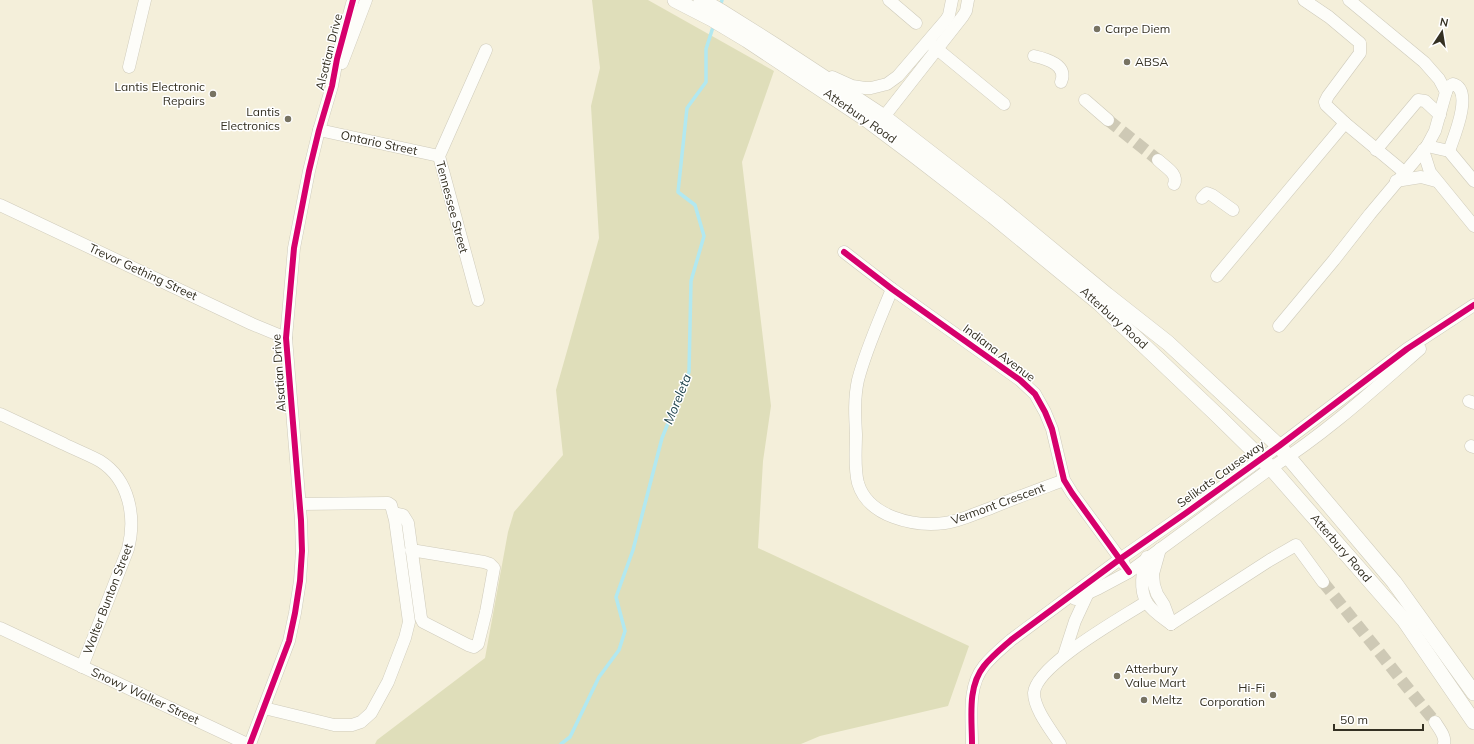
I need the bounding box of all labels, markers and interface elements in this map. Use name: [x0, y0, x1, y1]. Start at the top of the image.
street label: Alsatian Drive: [312, 12, 345, 92]
north arrow: [1422, 12, 1462, 52]
text: N: [1439, 15, 1450, 30]
place label: Carpe Diem: [1105, 21, 1170, 36]
marker: Carpe Diem: [1092, 24, 1102, 34]
place label: ABSA: [1135, 54, 1168, 69]
marker: ABSA: [1122, 57, 1132, 67]
place label: Lantis Electronic Repairs: [115, 79, 205, 108]
street label: Atterbury Road: [821, 85, 900, 146]
marker: Lantis Electronic Repairs: [208, 89, 218, 99]
place label: Lantis Electronics: [221, 104, 280, 133]
marker: Lantis Electronics: [283, 114, 293, 124]
street label: Ontario Street: [339, 127, 419, 158]
street label: Tennessee Street: [433, 159, 472, 255]
street label: Trevor Gething Street: [87, 240, 200, 303]
street label: Atterbury Road: [1078, 283, 1151, 352]
street label: Indiana Avenue: [960, 321, 1038, 385]
street label: Alsatian Drive: [268, 333, 289, 413]
water label: Moreleta: [660, 371, 694, 426]
street label: Selikats Causeway: [1174, 436, 1268, 510]
street label: Vermont Crescent: [949, 480, 1047, 527]
street label: Atterbury Road: [1308, 510, 1375, 585]
street label: Walter Bunton Street: [80, 541, 136, 656]
place label: Atterbury Value Mart: [1125, 661, 1186, 690]
street label: Snowy Walker Street: [89, 664, 202, 727]
marker: Atterbury Value Mart: [1112, 671, 1122, 681]
place label: Hi-Fi Corporation: [1200, 680, 1265, 709]
marker: Hi-Fi Corporation: [1268, 690, 1278, 700]
place label: Meltz: [1152, 692, 1182, 707]
marker: Meltz: [1139, 695, 1149, 705]
scale bar: [1334, 706, 1423, 732]
text: 50 m: [1340, 712, 1368, 727]

